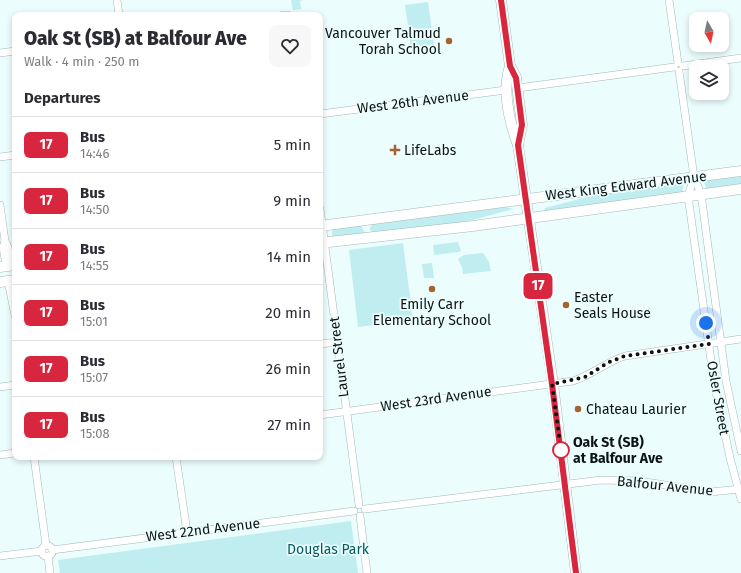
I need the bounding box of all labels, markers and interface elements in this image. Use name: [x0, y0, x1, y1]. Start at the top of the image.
north arrow: [689, 12, 729, 52]
map controls: [689, 12, 729, 100]
button: heart: [269, 25, 311, 67]
place label: Vancouver Talmud Torah School: [325, 25, 441, 58]
text: Oak St (SB) at Balfour Ave: [24, 27, 247, 50]
marker: Vancouver Talmud Torah School: [444, 36, 454, 46]
text: Walk · 4 min · 250 m: [24, 54, 139, 69]
button: layers: [689, 60, 729, 100]
street label: West 26th Avenue: [356, 87, 470, 117]
text: Departures: [24, 89, 101, 107]
text: Bus: [80, 128, 105, 146]
text: 17: [39, 136, 53, 153]
text: 5 min: [274, 136, 311, 154]
place label: LifeLabs: [404, 142, 457, 159]
marker: LifeLabs: [389, 144, 401, 156]
text: 14:46: [80, 146, 109, 161]
street label: West King Edward Avenue: [544, 168, 708, 204]
text: Bus: [80, 184, 105, 202]
text: 17: [39, 192, 53, 209]
text: 9 min: [273, 192, 311, 210]
text: 14:50: [80, 202, 109, 217]
text: Bus: [80, 240, 105, 258]
text: 17: [39, 248, 53, 265]
text: 14 min: [267, 248, 311, 266]
text: 14:55: [80, 258, 109, 273]
line badge: 17: [520, 273, 556, 299]
text: 17: [531, 277, 545, 294]
marker: Emily Carr Elementary School: [427, 284, 437, 294]
place label: Easter Seals House: [574, 289, 651, 322]
text: Bus: [80, 296, 105, 314]
place label: Emily Carr Elementary School: [373, 296, 491, 329]
marker: Easter Seals House: [561, 300, 571, 310]
text: 17: [39, 304, 53, 321]
text: 20 min: [265, 304, 311, 322]
your location: [696, 313, 716, 333]
text: 15:01: [80, 314, 108, 329]
street label: Laurel Street: [326, 315, 352, 398]
text: Bus: [80, 352, 105, 370]
text: 17: [39, 360, 53, 377]
text: 26 min: [266, 360, 311, 378]
street label: Osler Street: [703, 360, 733, 437]
text: 15:07: [80, 370, 108, 385]
street label: West 23rd Avenue: [379, 383, 493, 415]
place label: Chateau Laurier: [586, 401, 687, 418]
marker: Chateau Laurier: [573, 404, 583, 414]
text: Bus: [80, 408, 105, 426]
text: 17: [39, 416, 53, 433]
text: 27 min: [267, 416, 311, 434]
text: 15:08: [80, 426, 110, 441]
place label: Oak St (SB) at Balfour Ave: [573, 434, 663, 467]
marker: Oak St (SB) at Balfour Ave: [552, 441, 570, 459]
street label: Balfour Avenue: [616, 473, 714, 499]
street label: West 22nd Avenue: [145, 515, 261, 545]
park label: Douglas Park: [287, 541, 370, 558]

